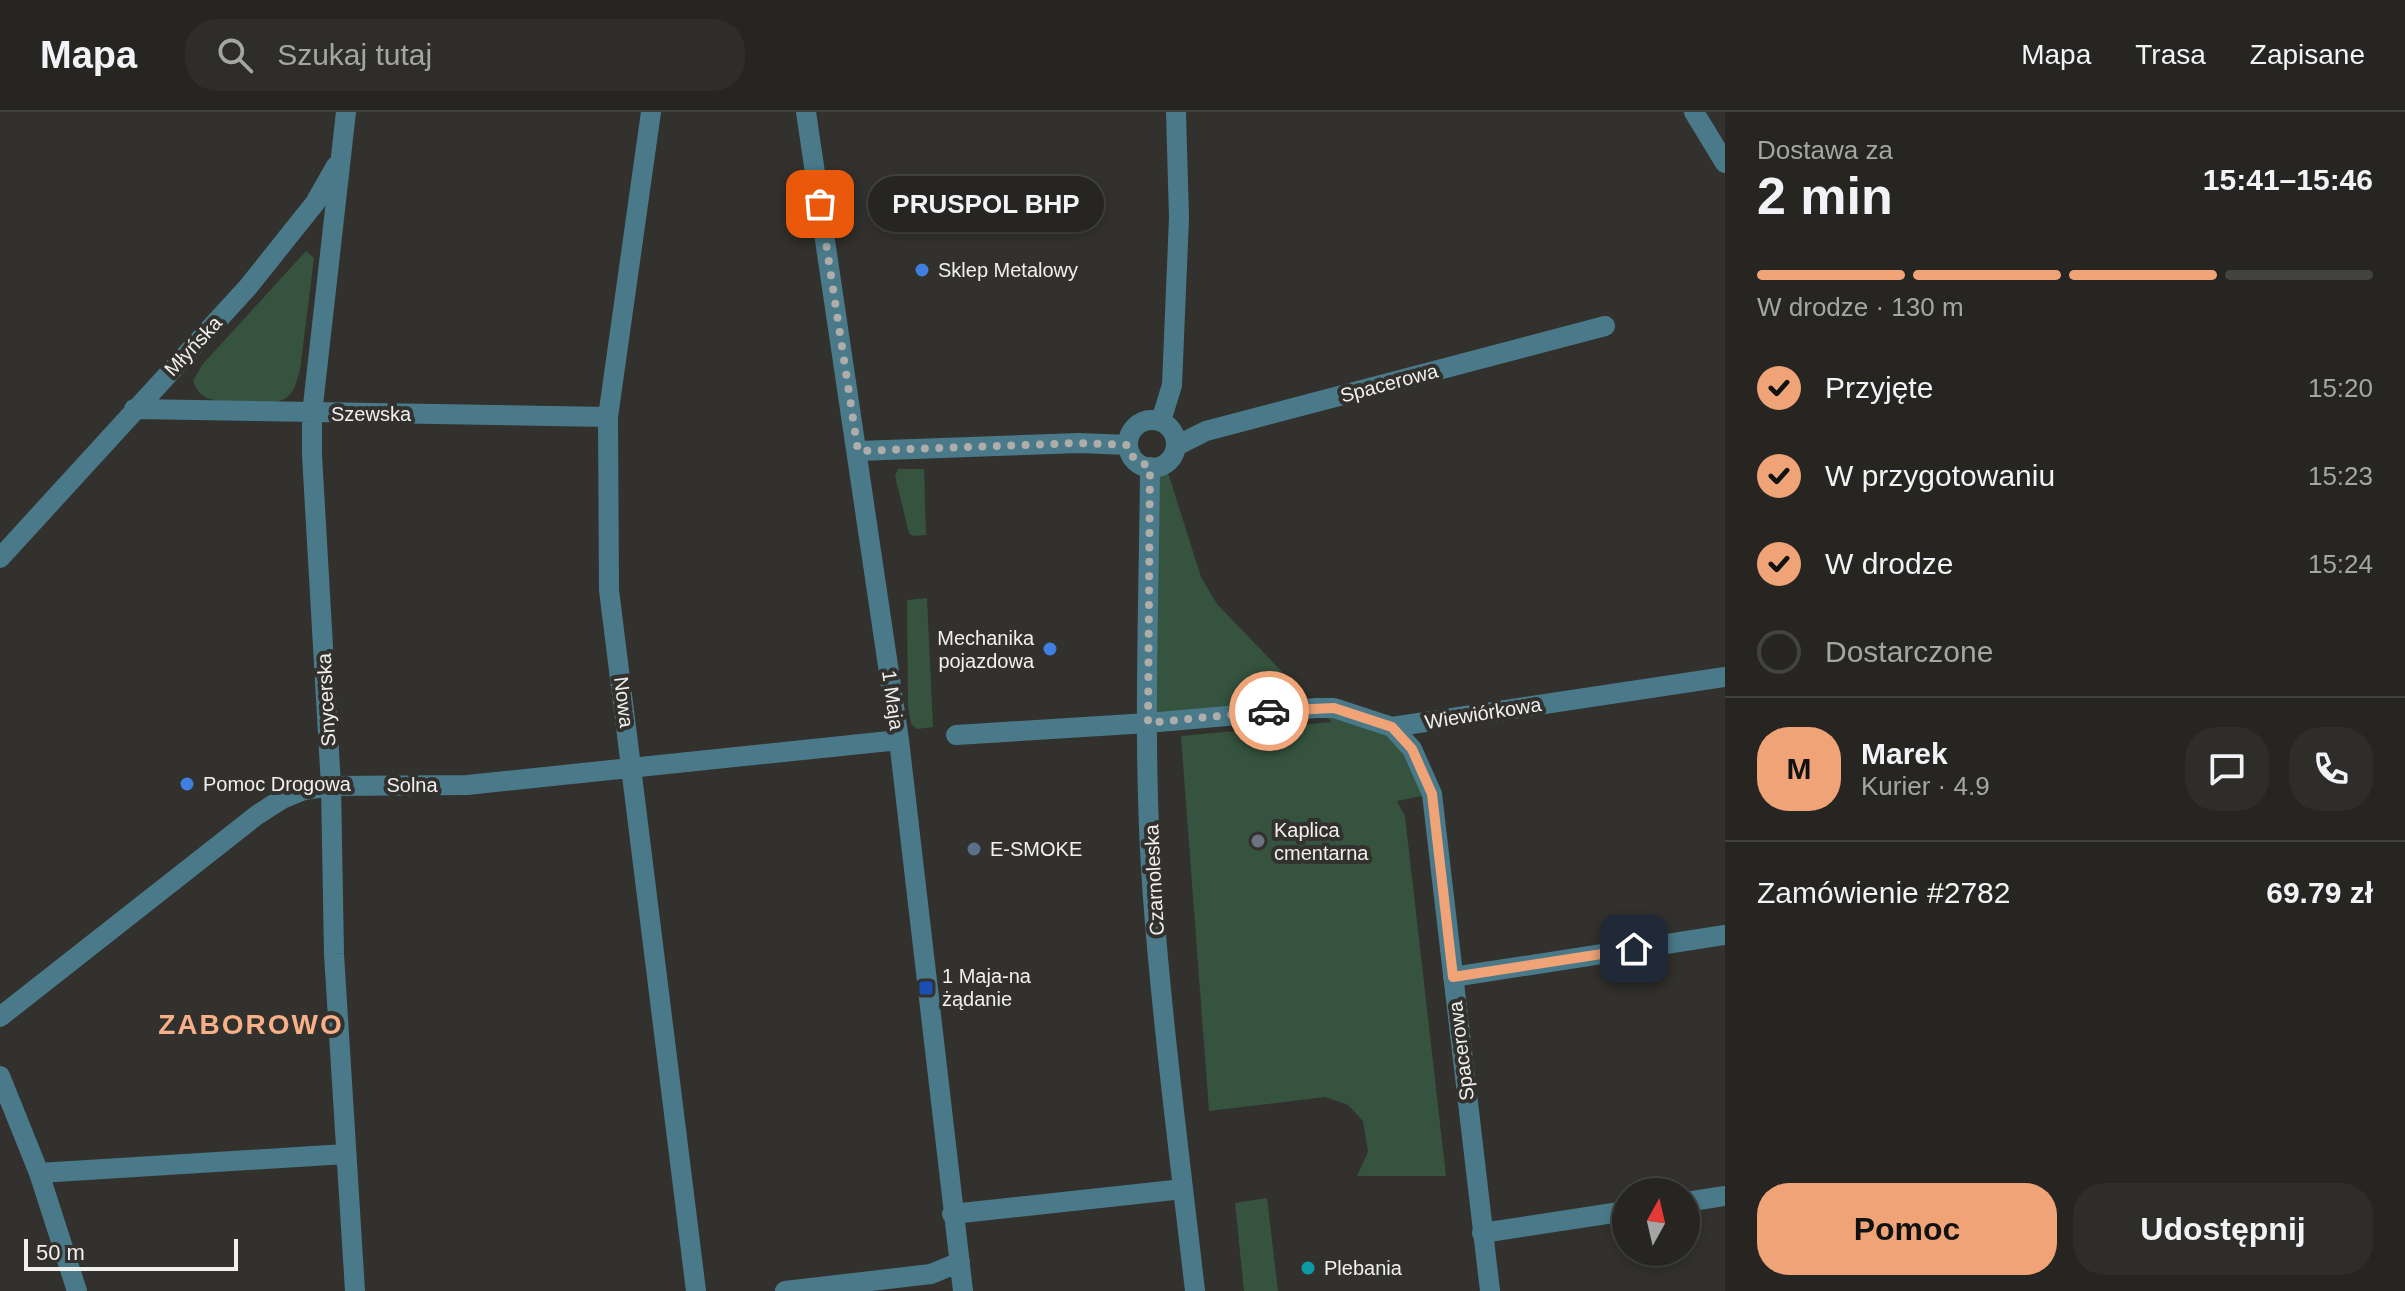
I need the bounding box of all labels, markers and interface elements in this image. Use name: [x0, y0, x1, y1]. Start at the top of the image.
search box: [185, 19, 745, 91]
icon: search: [213, 33, 257, 77]
text: Mapa: [40, 34, 137, 76]
text: Szukaj tutaj: [277, 38, 432, 71]
text: Mapa: [2021, 39, 2091, 70]
text: Trasa: [2135, 39, 2206, 70]
text: Zapisane: [2250, 39, 2365, 70]
text: Dostawa za: [1757, 135, 1893, 165]
text: 15:41–15:46: [2203, 163, 2373, 196]
text: 2 min: [1757, 167, 1893, 225]
pin: [786, 170, 854, 238]
callout: PRUSPOL BHP: [868, 176, 1104, 232]
icon: bag: [798, 182, 842, 226]
text: PRUSPOL BHP: [892, 189, 1080, 219]
place label: Sklep Metalowy: [938, 259, 1078, 281]
marker: Sklep Metalowy: [913, 261, 931, 279]
text: W drodze · 130 m: [1757, 292, 1964, 322]
street label: Młyńska: [160, 311, 227, 380]
street label: Spacerowa: [1338, 359, 1441, 407]
icon: check: [1757, 366, 1801, 410]
text: Przyjęte: [1825, 371, 1933, 404]
text: 15:20: [2308, 373, 2373, 403]
street label: Szewska: [331, 403, 412, 425]
icon: check: [1757, 454, 1801, 498]
text: W przygotowaniu: [1825, 459, 2055, 492]
text: 15:23: [2308, 461, 2373, 491]
icon: check: [1757, 542, 1801, 586]
text: W drodze: [1825, 547, 1953, 580]
text: 15:24: [2308, 549, 2373, 579]
place label: Mechanika pojazdowa: [937, 627, 1035, 672]
text: Dostarczone: [1825, 635, 1993, 668]
marker: Mechanika pojazdowa: [1041, 640, 1059, 658]
street label: Snycerska: [313, 652, 339, 747]
street label: 1 Maja: [878, 669, 908, 732]
courier: [1229, 671, 1309, 751]
street label: Nowa: [610, 675, 638, 730]
icon: car: [1247, 689, 1291, 733]
street label: Wiewiórkowa: [1423, 693, 1544, 733]
button: chat: [2185, 727, 2269, 811]
button: phone: [2289, 727, 2373, 811]
text: Marek: [1861, 737, 1948, 770]
text: M: [1787, 752, 1812, 785]
text: Kurier · 4.9: [1861, 771, 1990, 801]
place label: Pomoc Drogowa: [203, 773, 352, 795]
street label: Solna: [386, 774, 438, 796]
marker: Pomoc Drogowa: [178, 775, 196, 793]
place label: Kaplica cmentarna: [1274, 819, 1369, 864]
street label: Czarnoleska: [1140, 823, 1168, 936]
marker: Kaplica cmentarna: [1249, 832, 1267, 850]
place label: E-SMOKE: [990, 838, 1082, 860]
marker: E-SMOKE: [965, 840, 983, 858]
text: Zamówienie #2782: [1757, 876, 2011, 909]
text: 69.79 zł: [2266, 876, 2373, 909]
pin: [1600, 915, 1668, 983]
icon: home: [1612, 927, 1656, 971]
place label: 1 Maja-na żądanie: [942, 965, 1032, 1010]
marker: 1 Maja-na żądanie: [917, 979, 935, 997]
street label: Spacerowa: [1444, 999, 1478, 1102]
district label: ZABOROWO: [158, 1009, 344, 1040]
north arrow: [1612, 1178, 1700, 1266]
map controls: [1612, 1178, 1700, 1266]
button: Pomoc: [1757, 1183, 2057, 1275]
button: Udostępnij: [2073, 1183, 2373, 1275]
scale bar: [24, 1235, 238, 1271]
text: 50 m: [36, 1240, 85, 1265]
place label: Plebania: [1324, 1257, 1403, 1279]
marker: Plebania: [1299, 1259, 1317, 1277]

